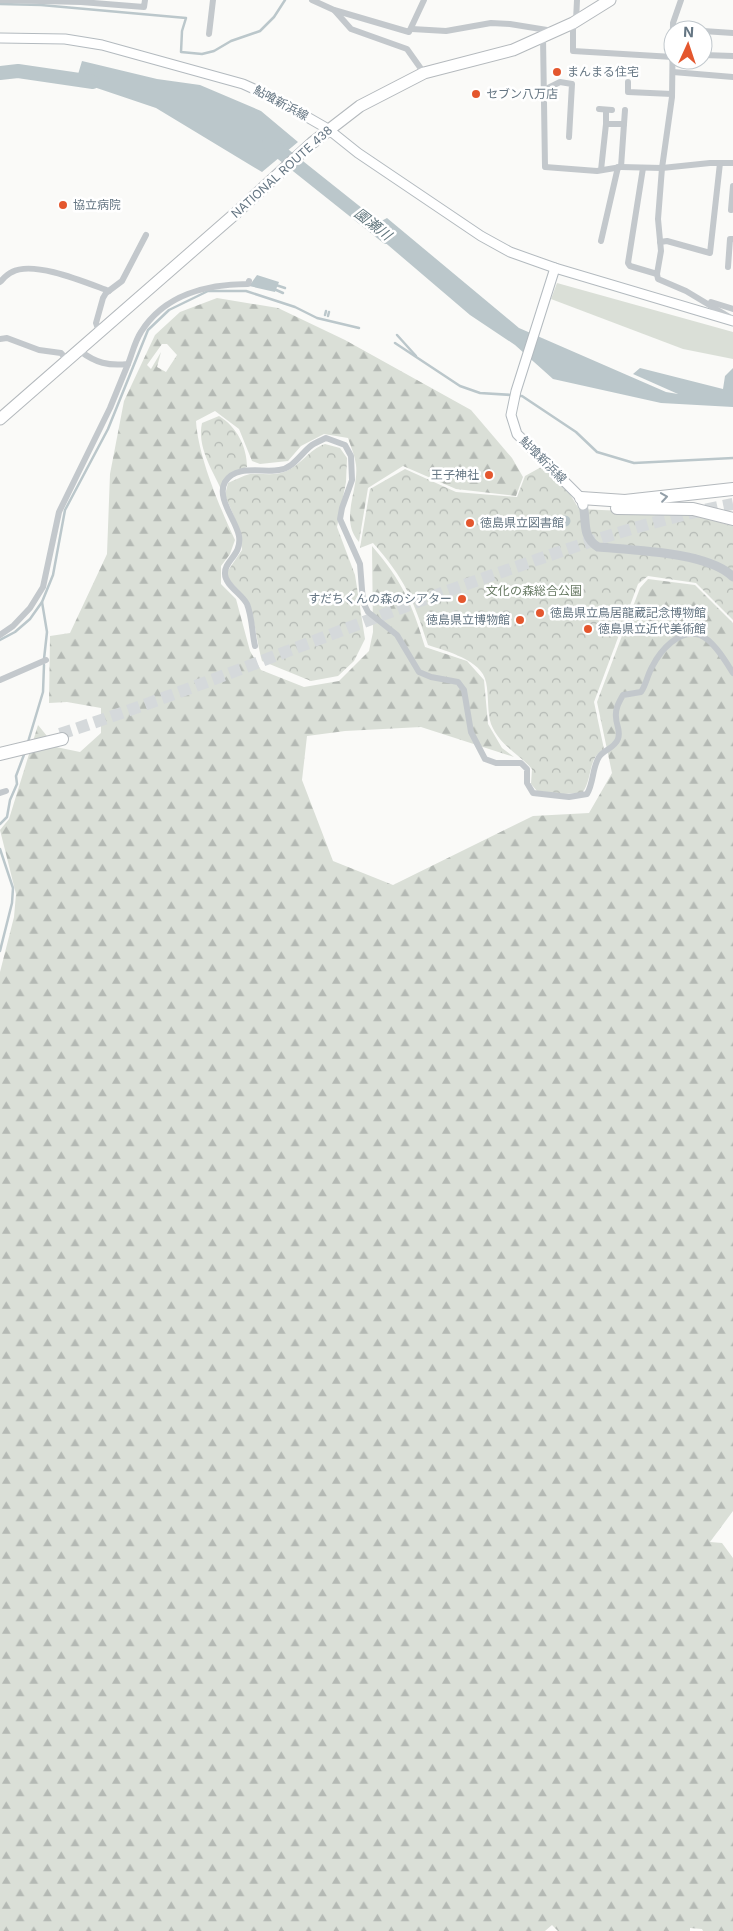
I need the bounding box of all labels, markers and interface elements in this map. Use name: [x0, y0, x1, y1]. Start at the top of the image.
north arrow: [663, 20, 713, 70]
text: N: [683, 23, 694, 40]
place label: まんまる住宅: [567, 64, 639, 79]
marker: まんまる住宅: [551, 66, 563, 78]
street label: 鮎喰新浜線: [251, 82, 311, 123]
place label: セブン八万店: [486, 86, 558, 101]
marker: セブン八万店: [470, 88, 482, 100]
street label: NATIONAL ROUTE 438: [228, 122, 335, 221]
place label: 協立病院: [73, 197, 121, 212]
marker: 協立病院: [57, 199, 69, 211]
water label: 園瀬川: [352, 204, 397, 244]
street label: 鮎喰新浜線: [517, 433, 570, 486]
place label: 王子神社: [431, 467, 479, 482]
marker: 王子神社: [483, 469, 495, 481]
one-way arrow: [660, 492, 668, 503]
place label: 徳島県立図書館: [480, 515, 564, 530]
marker: 徳島県立図書館: [464, 517, 476, 529]
park label: 文化の森総合公園: [486, 583, 582, 598]
place label: すだちくんの森のシアター: [308, 591, 452, 606]
marker: すだちくんの森のシアター: [456, 593, 468, 605]
place label: 徳島県立鳥居龍蔵記念博物館: [550, 605, 706, 620]
marker: 徳島県立鳥居龍蔵記念博物館: [534, 607, 546, 619]
place label: 徳島県立博物館: [426, 612, 510, 627]
marker: 徳島県立博物館: [514, 614, 526, 626]
place label: 徳島県立近代美術館: [598, 621, 706, 636]
marker: 徳島県立近代美術館: [582, 623, 594, 635]

